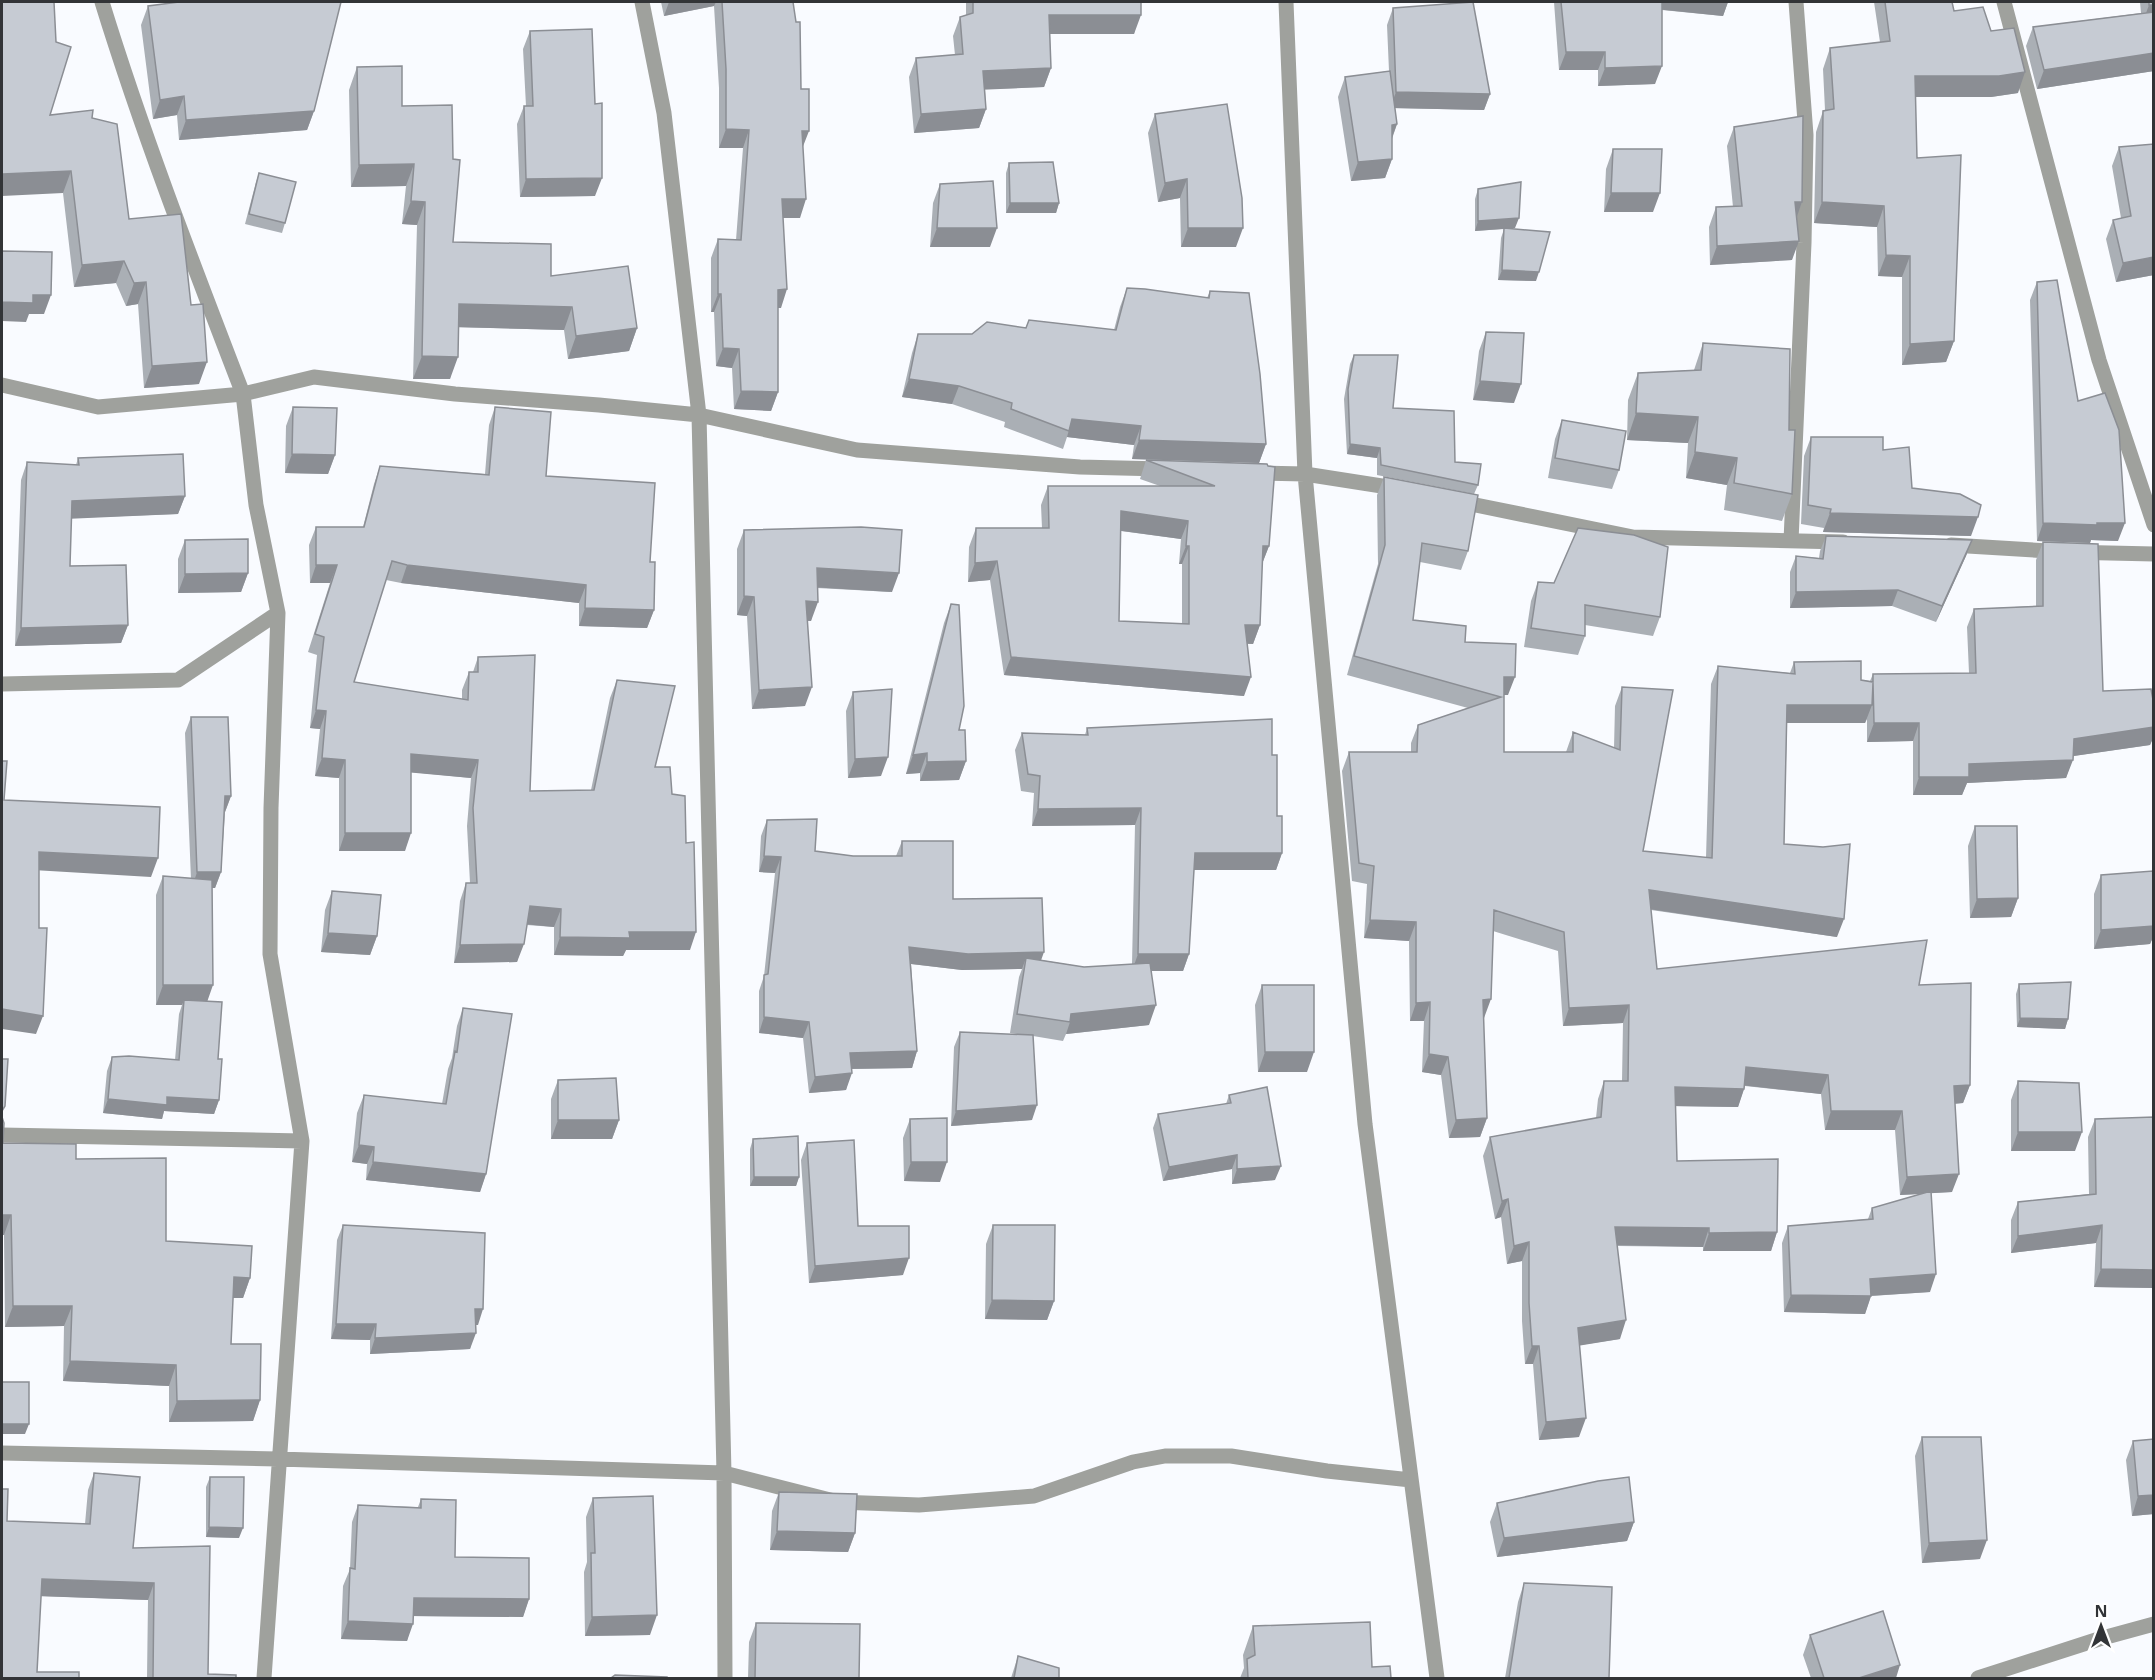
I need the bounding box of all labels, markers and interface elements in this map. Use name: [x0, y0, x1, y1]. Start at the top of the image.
north arrow: [2071, 1596, 2131, 1656]
text: N: [2094, 1600, 2108, 1622]

